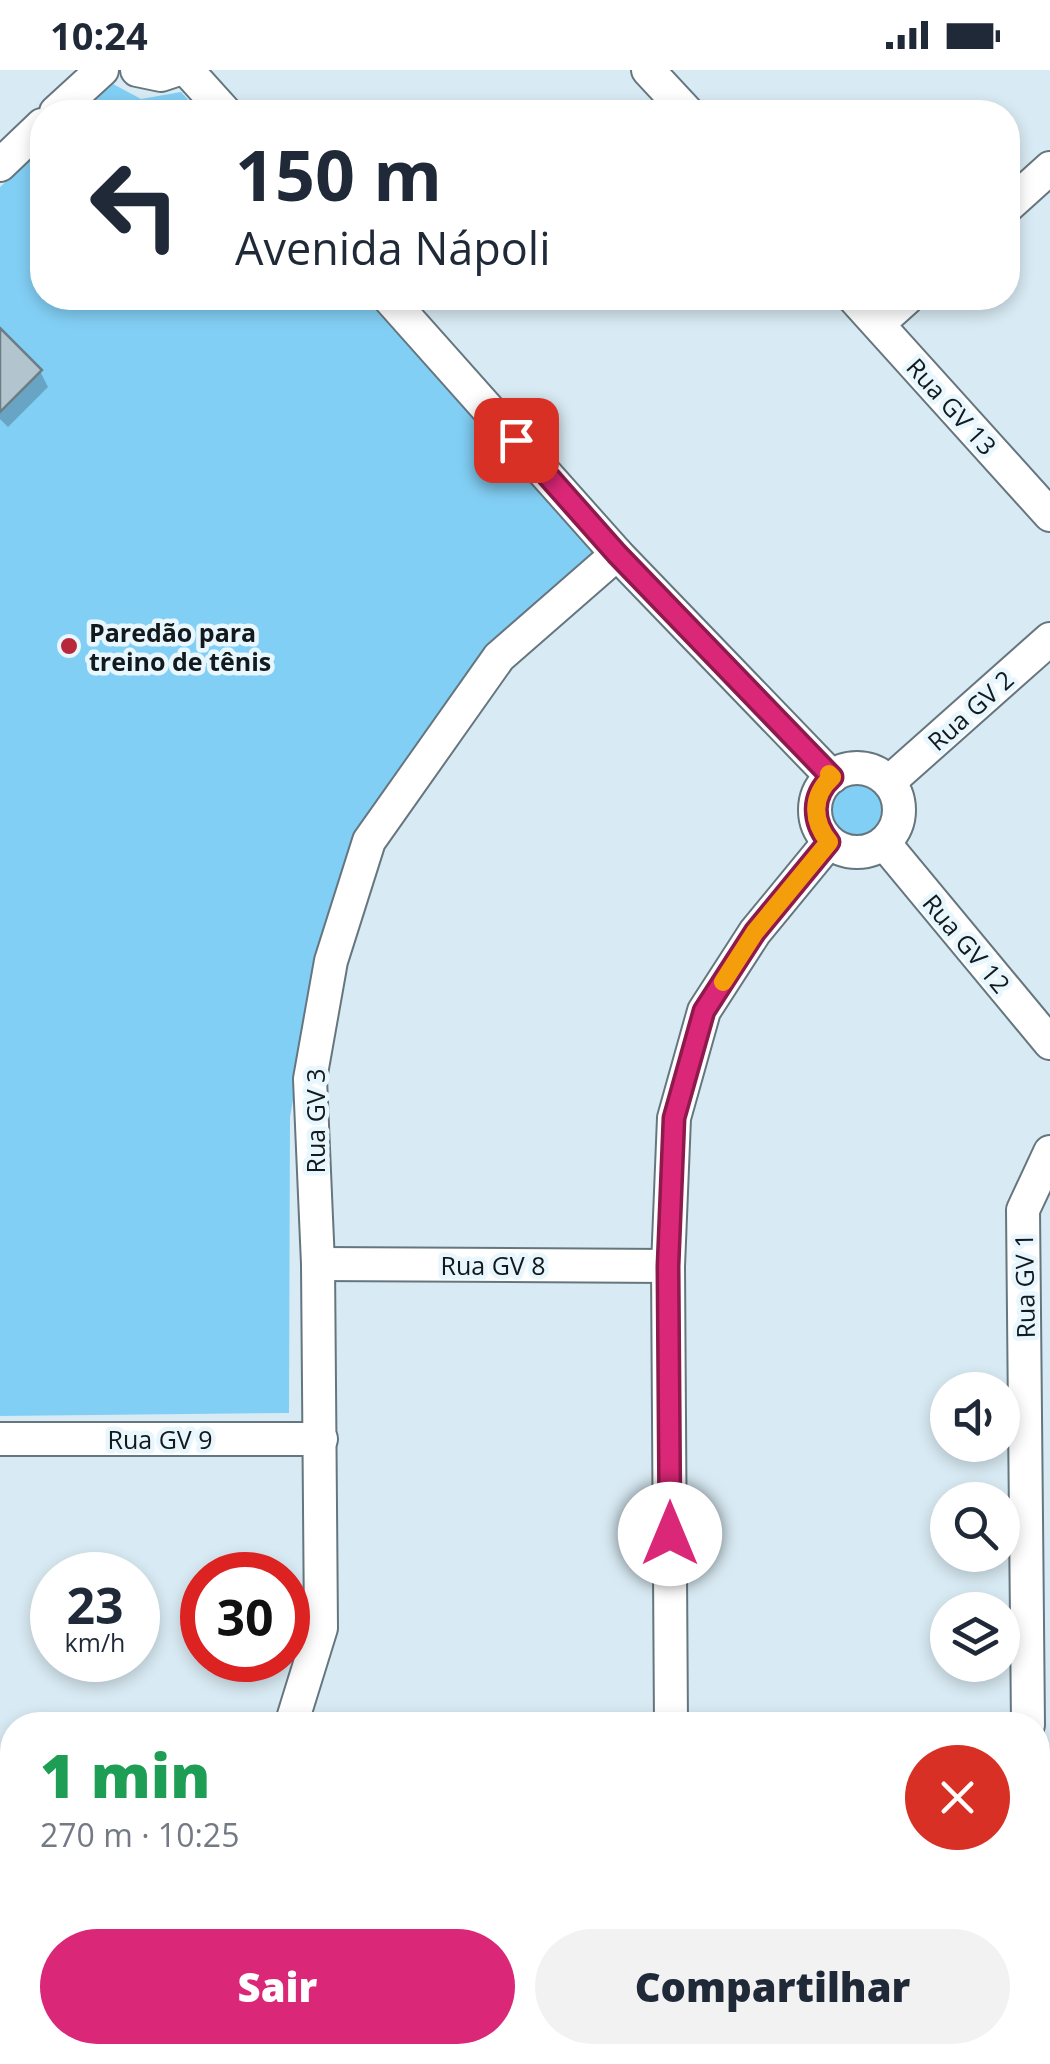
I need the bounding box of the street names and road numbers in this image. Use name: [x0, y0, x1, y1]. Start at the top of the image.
street label: Rua GV 13: [899, 350, 1005, 462]
street label: Rua GV 2: [920, 662, 1020, 758]
street label: Rua GV 12: [916, 886, 1018, 1000]
street label: Rua GV 3: [298, 1068, 332, 1174]
street label: Rua GV 1: [1006, 1233, 1042, 1339]
street label: Rua GV 8: [440, 1248, 546, 1282]
street label: Rua GV 9: [107, 1422, 213, 1456]

